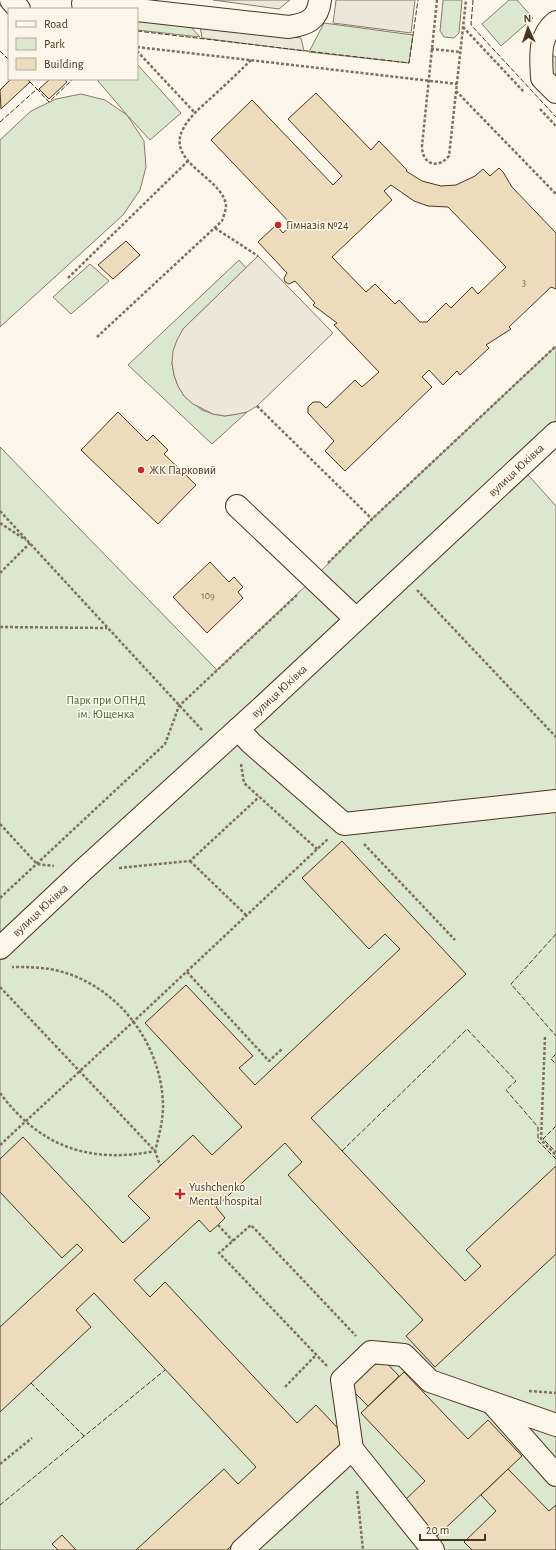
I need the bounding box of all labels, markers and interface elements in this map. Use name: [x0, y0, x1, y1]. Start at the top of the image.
legend: [8, 8, 138, 80]
north arrow: [508, 8, 548, 48]
text: N: [523, 13, 532, 24]
text: Road: [44, 18, 68, 30]
text: Park: [44, 38, 65, 50]
text: Building: [44, 58, 84, 70]
place label: Гімназія №24: [286, 219, 349, 231]
marker: Гімназія №24: [273, 220, 283, 230]
house number: 3: [522, 278, 526, 288]
street label: вулиця Юківка: [486, 441, 547, 499]
place label: ЖК Парковий: [149, 464, 216, 476]
marker: ЖК Парковий: [136, 465, 146, 475]
house number: 109: [201, 591, 215, 601]
street label: вулиця Юківка: [249, 662, 310, 720]
park label: Парк при ОПНД ім. Ющенка: [66, 694, 146, 720]
street label: вулиця Юківка: [10, 881, 71, 939]
place label: Yushchenko Mental hospital: [189, 1181, 262, 1207]
marker: Yushchenko Mental hospital: [174, 1188, 186, 1200]
scale bar: [420, 1516, 485, 1542]
text: 20 m: [426, 1524, 449, 1536]

